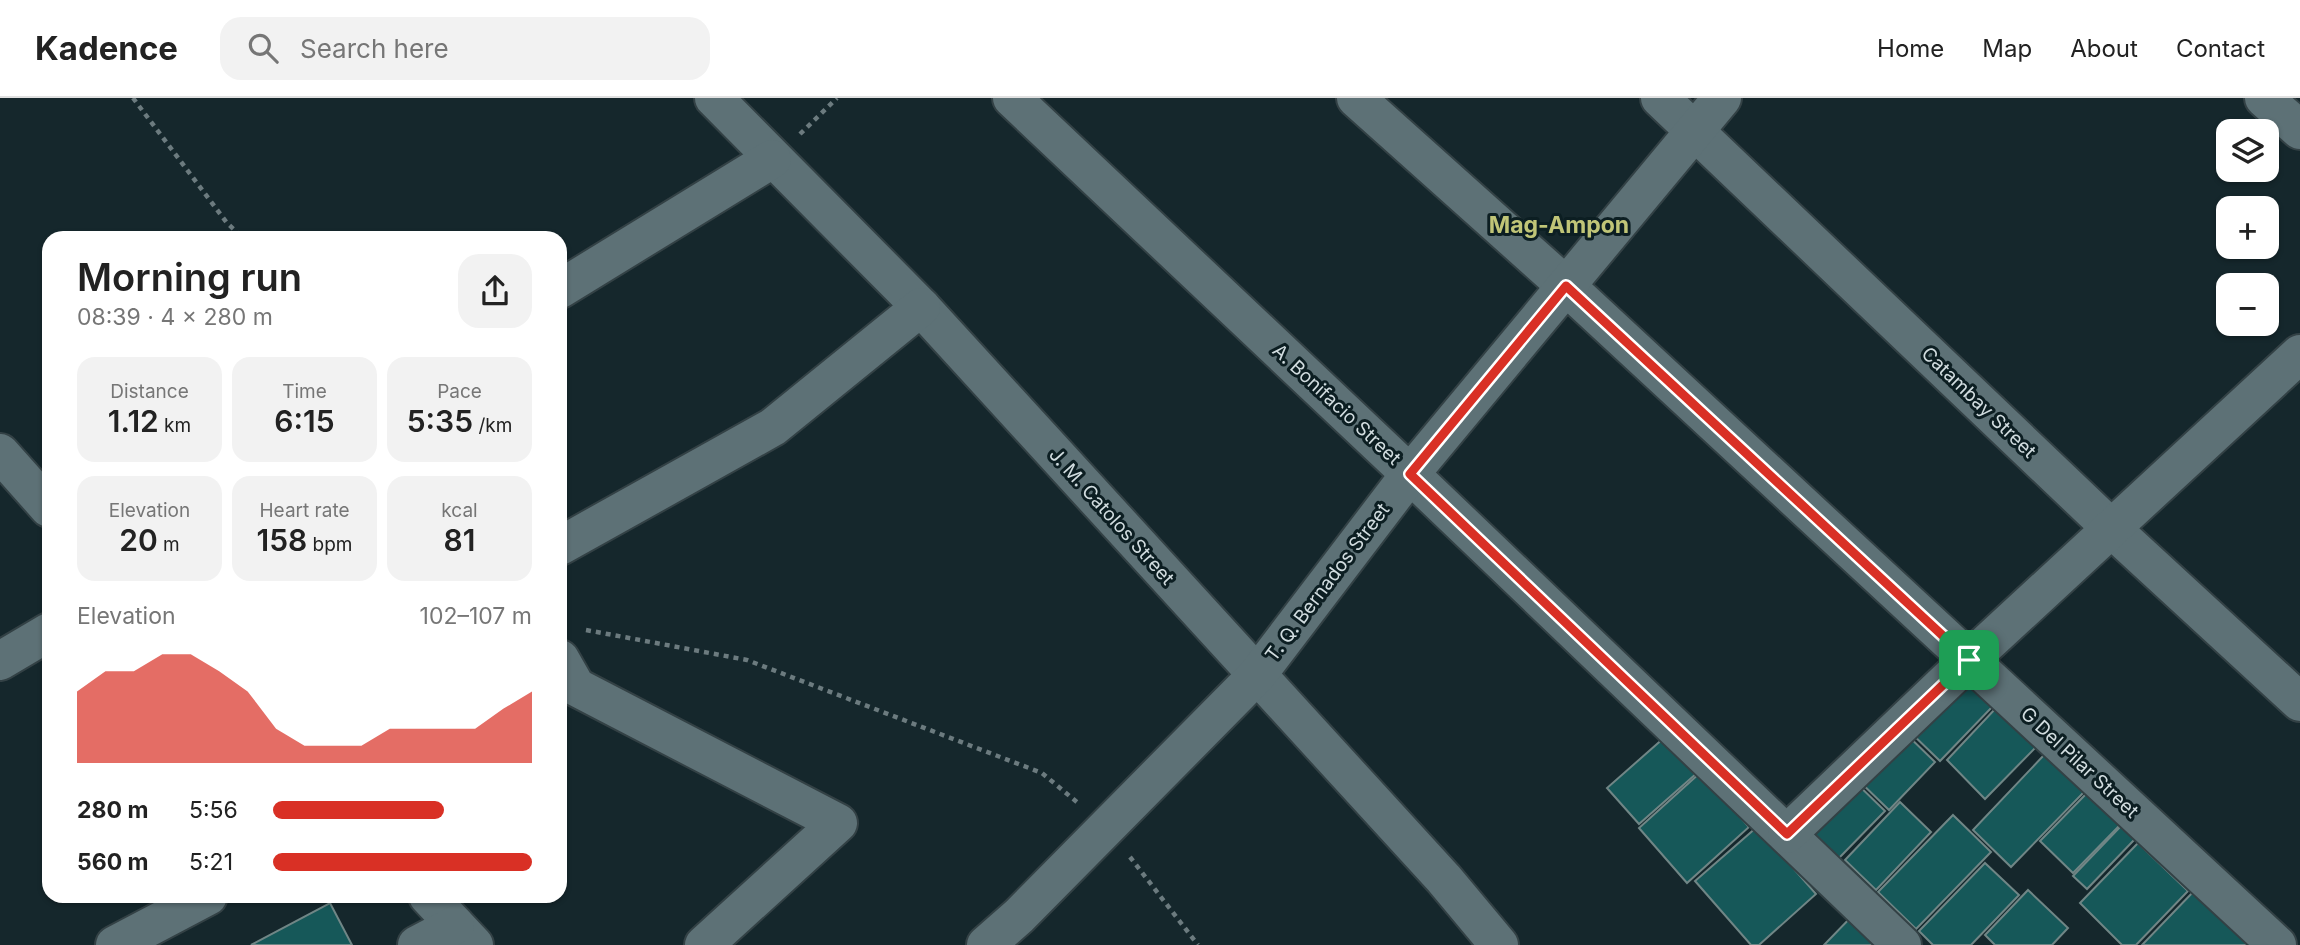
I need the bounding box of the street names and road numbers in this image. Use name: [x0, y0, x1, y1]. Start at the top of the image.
street label: A. Bonifacio Street: [1268, 339, 1405, 470]
street label: Catambay Street: [1917, 342, 2041, 463]
street label: J. M. Catolos Street: [1044, 443, 1179, 589]
street label: T. Q. Bernados Street: [1260, 499, 1394, 666]
street label: G Del Pilar Street: [2016, 702, 2143, 823]

